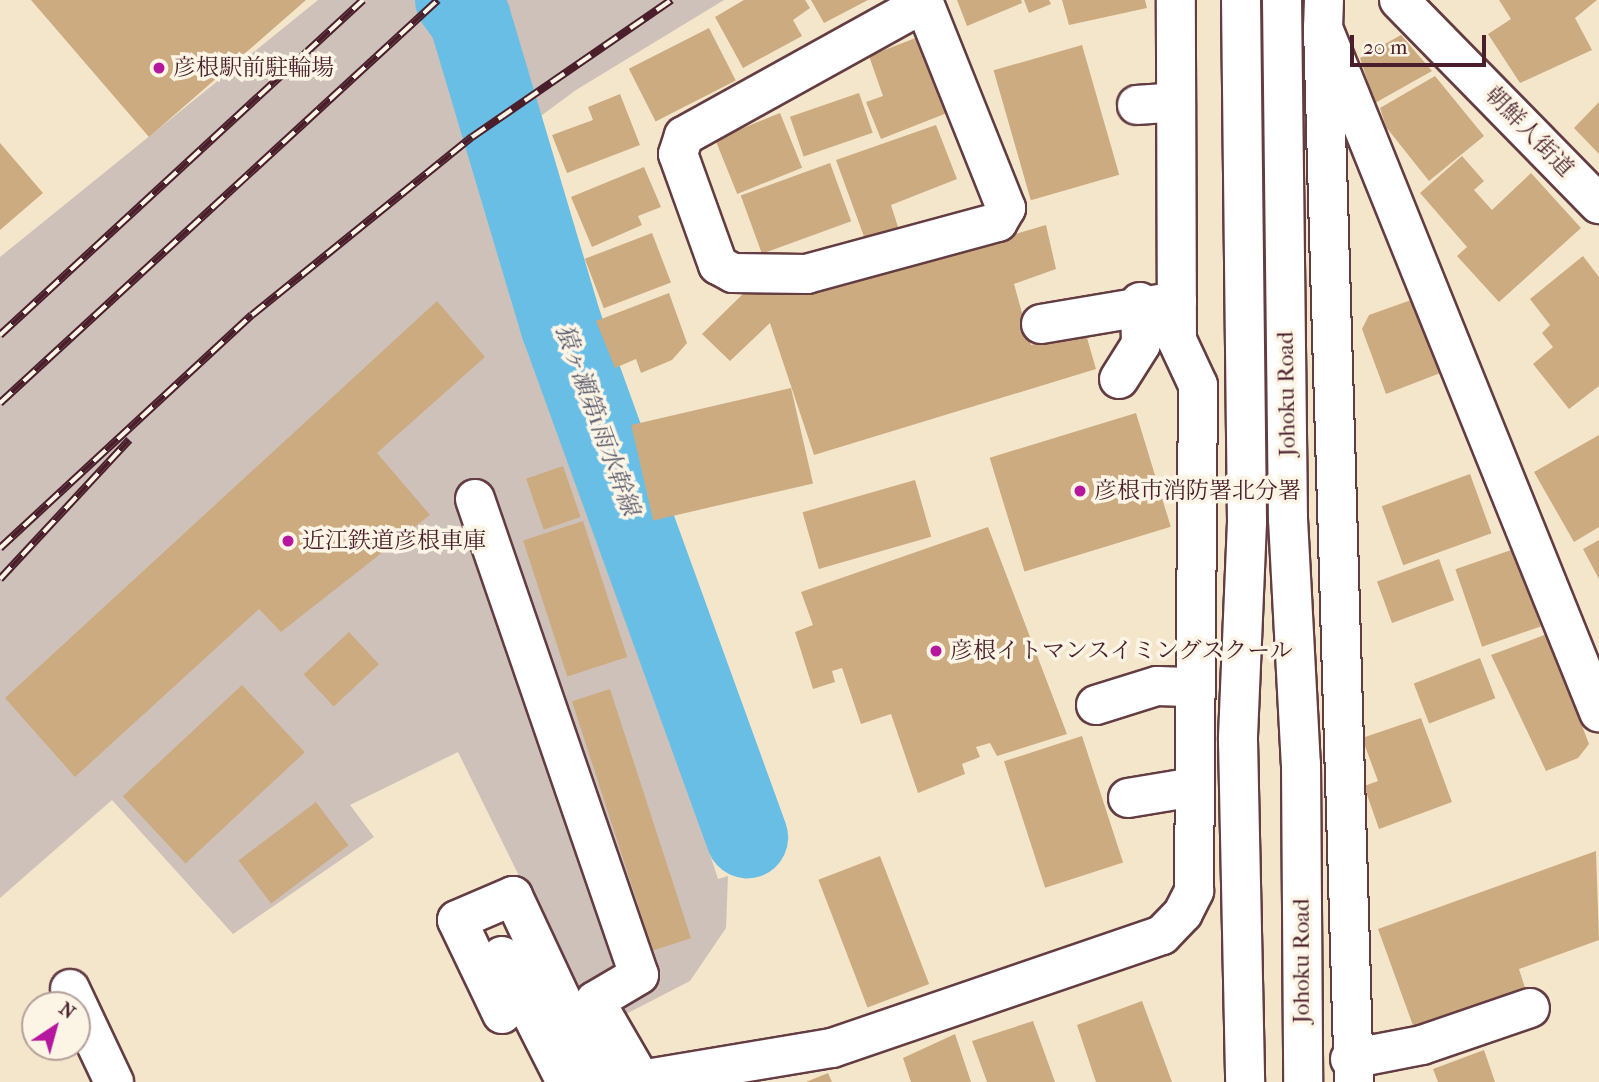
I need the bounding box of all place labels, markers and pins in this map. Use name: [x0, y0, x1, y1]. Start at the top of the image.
place label: 彦根駅前駐輪場: [173, 54, 334, 82]
marker: 彦根駅前駐輪場: [151, 60, 167, 76]
place label: 彦根市消防署北分署: [1094, 477, 1301, 505]
marker: 彦根市消防署北分署: [1072, 483, 1088, 499]
place label: 近江鉄道彦根車庫: [302, 527, 486, 555]
marker: 近江鉄道彦根車庫: [280, 533, 296, 549]
place label: 彦根イトマンスイミングスクール: [950, 637, 1295, 665]
marker: 彦根イトマンスイミングスクール: [928, 643, 944, 659]

